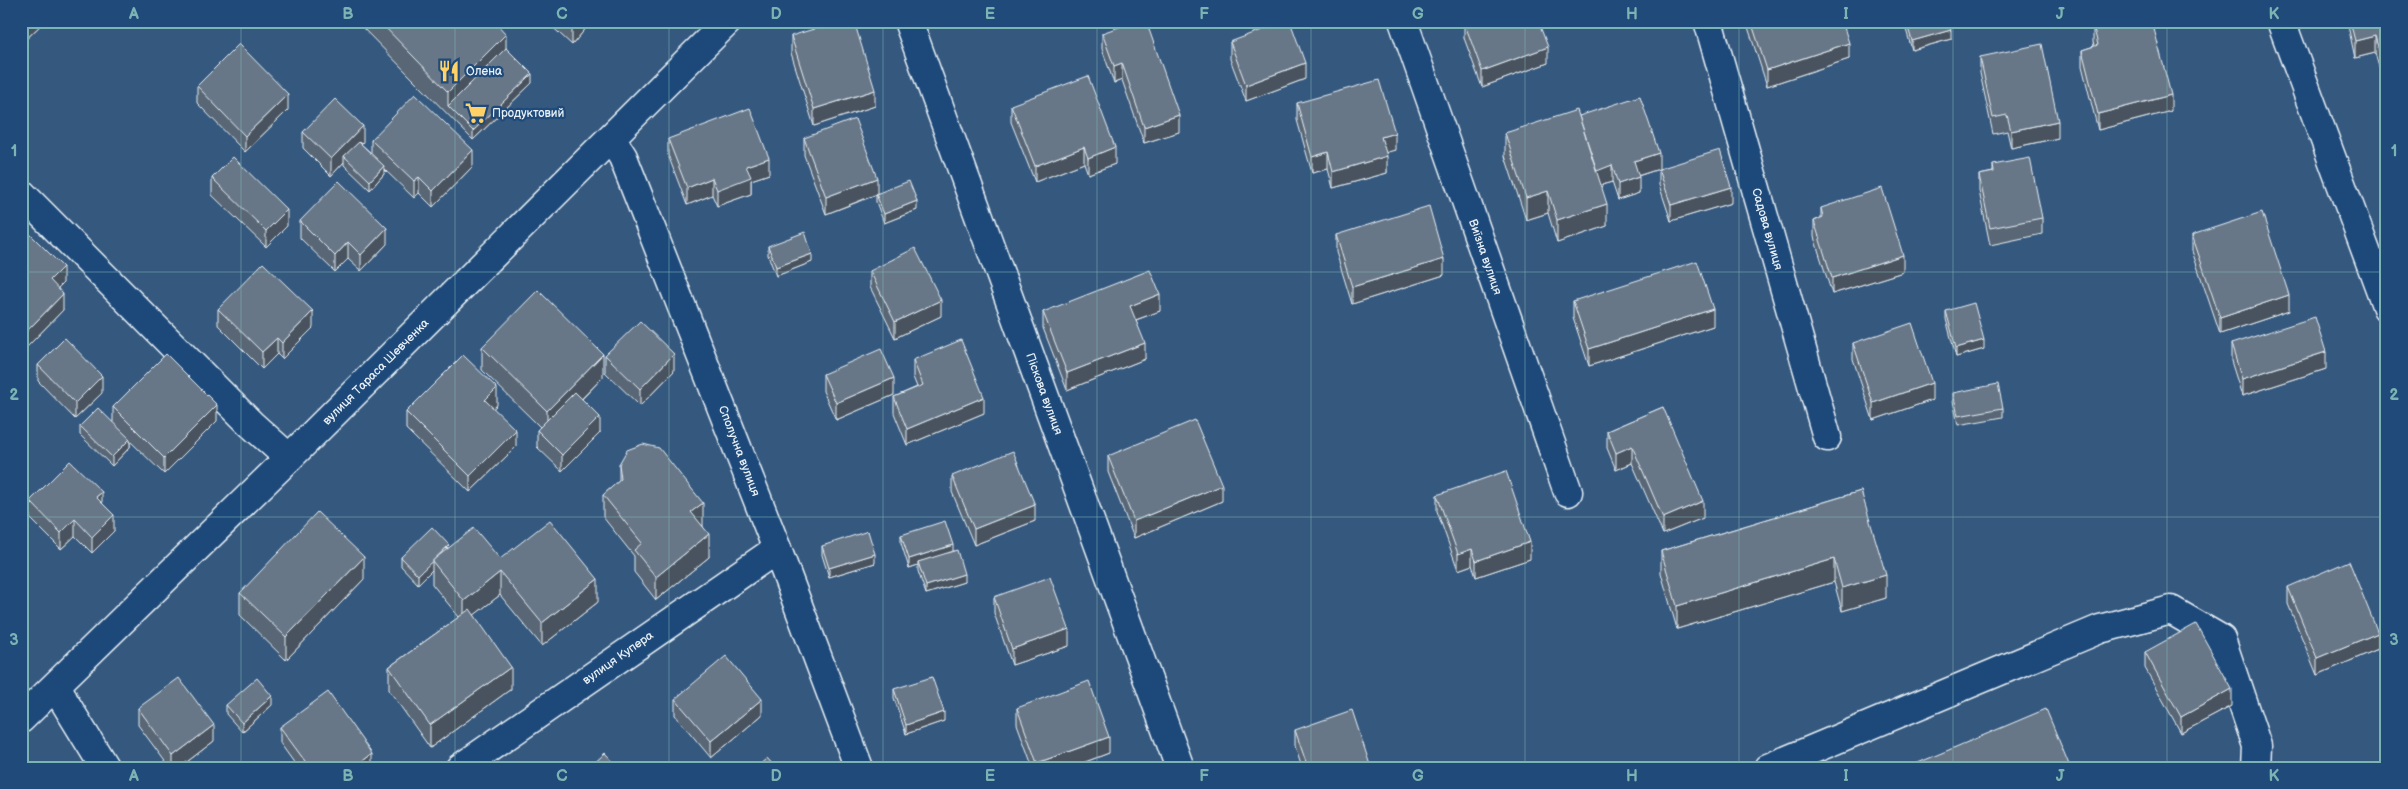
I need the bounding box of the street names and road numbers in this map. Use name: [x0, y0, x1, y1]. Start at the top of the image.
street label: Садова вулиця: [1748, 186, 1786, 272]
street label: Виїзна вулиця: [1465, 217, 1505, 297]
street label: вулиця Тараса Шевченка: [320, 316, 432, 428]
street label: Піскова вулиця: [1022, 351, 1066, 437]
street label: Сполучна вулиця: [715, 404, 763, 499]
street label: вулиця Купера: [580, 628, 656, 688]

